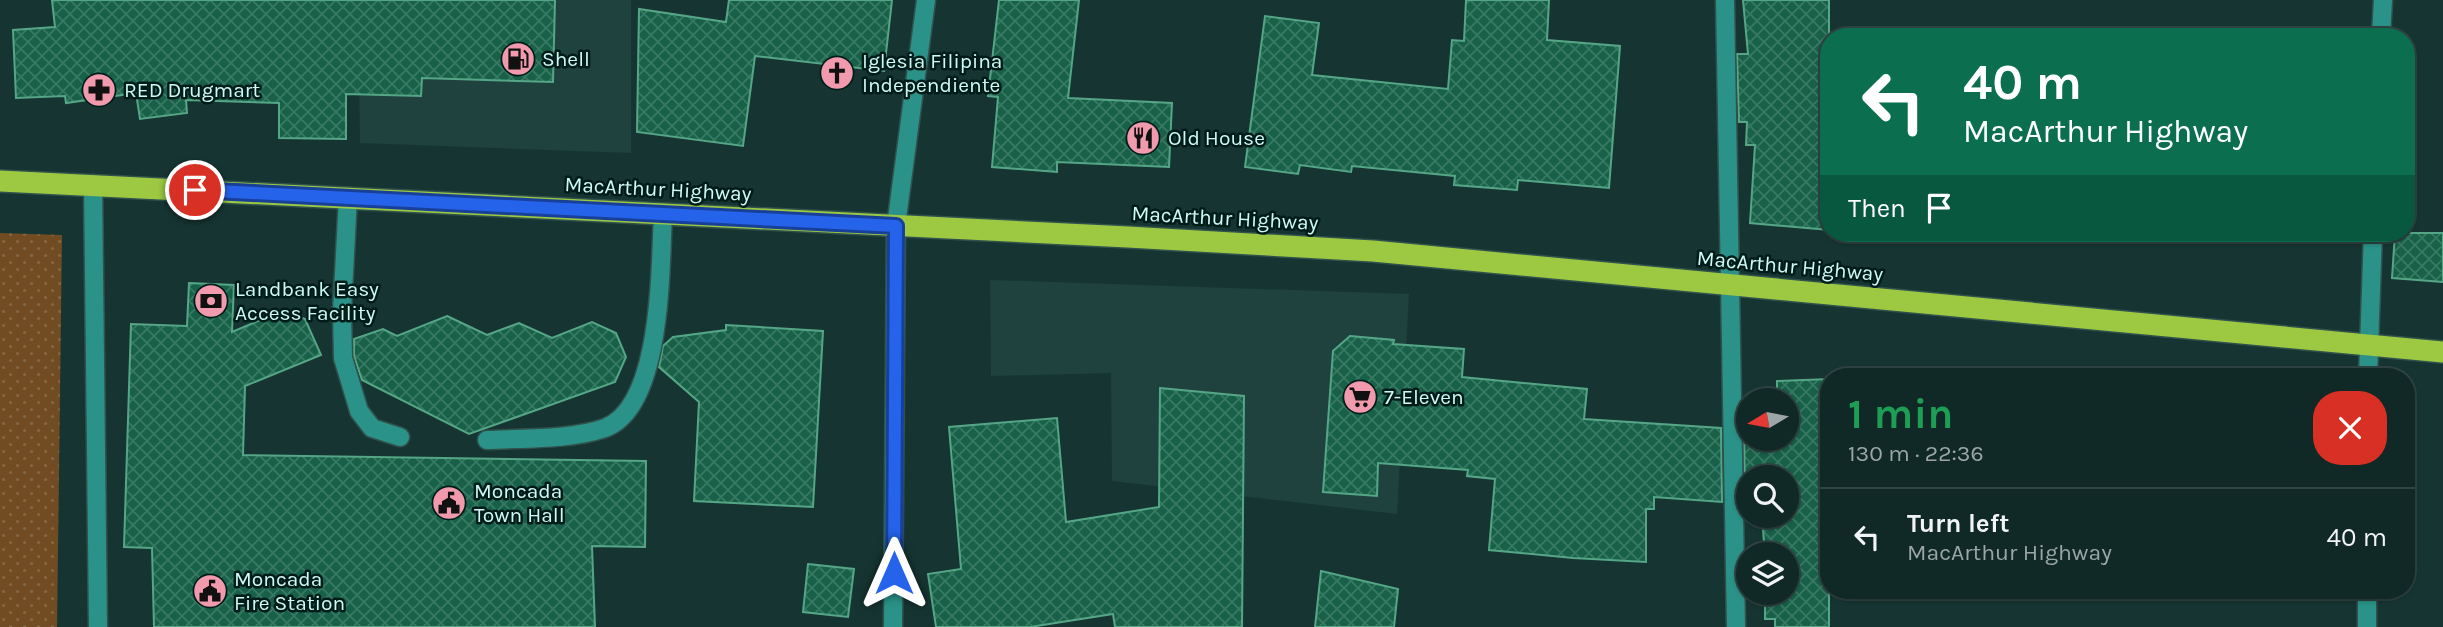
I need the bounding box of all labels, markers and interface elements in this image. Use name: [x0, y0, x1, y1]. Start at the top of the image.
fuel station icon: Shell: [499, 40, 537, 78]
place label: Shell: [542, 47, 590, 71]
place label: Iglesia Filipina Independiente: [862, 49, 1002, 97]
church icon: Iglesia Filipina Independiente: [818, 54, 856, 92]
text: 40 m: [1963, 54, 2082, 111]
icon: left: [1848, 56, 1939, 147]
pharmacy icon: RED Drugmart: [80, 71, 118, 109]
place label: RED Drugmart: [124, 78, 260, 102]
text: MacArthur Highway: [1963, 113, 2248, 150]
restaurant icon: Old House: [1124, 119, 1162, 157]
place label: Old House: [1168, 126, 1265, 150]
pin: [165, 160, 225, 220]
icon: arrive: [176, 171, 214, 209]
street label: MacArthur Highway: [564, 172, 752, 206]
icon: arrive: [1920, 189, 1958, 227]
text: Then: [1848, 193, 1906, 224]
street label: MacArthur Highway: [1131, 201, 1319, 235]
street label: MacArthur Highway: [1696, 246, 1884, 286]
place label: Landbank Easy Access Facility: [235, 277, 379, 325]
bank icon: Landbank Easy Access Facility: [192, 282, 230, 320]
supermarket icon: 7-Eleven: [1341, 378, 1379, 416]
place label: 7-Eleven: [1384, 385, 1464, 409]
north arrow: [1736, 388, 1799, 452]
map controls: [1736, 388, 1799, 605]
text: 1 min: [1848, 389, 1953, 439]
button: close: [2313, 391, 2387, 465]
text: 130 m · 22:36: [1848, 440, 1984, 467]
button: search: [1736, 465, 1799, 528]
place label: Moncada Town Hall: [474, 479, 565, 527]
public building icon: Moncada Town Hall: [430, 484, 468, 522]
text: Turn left: [1907, 508, 2009, 539]
icon: left: [1848, 518, 1886, 556]
text: 40 m: [2327, 522, 2387, 553]
position arrow: [857, 536, 931, 610]
text: MacArthur Highway: [1907, 539, 2112, 566]
button: layers: [1736, 542, 1799, 605]
place label: Moncada Fire Station: [234, 567, 345, 615]
public building icon: Moncada Fire Station: [191, 572, 229, 610]

